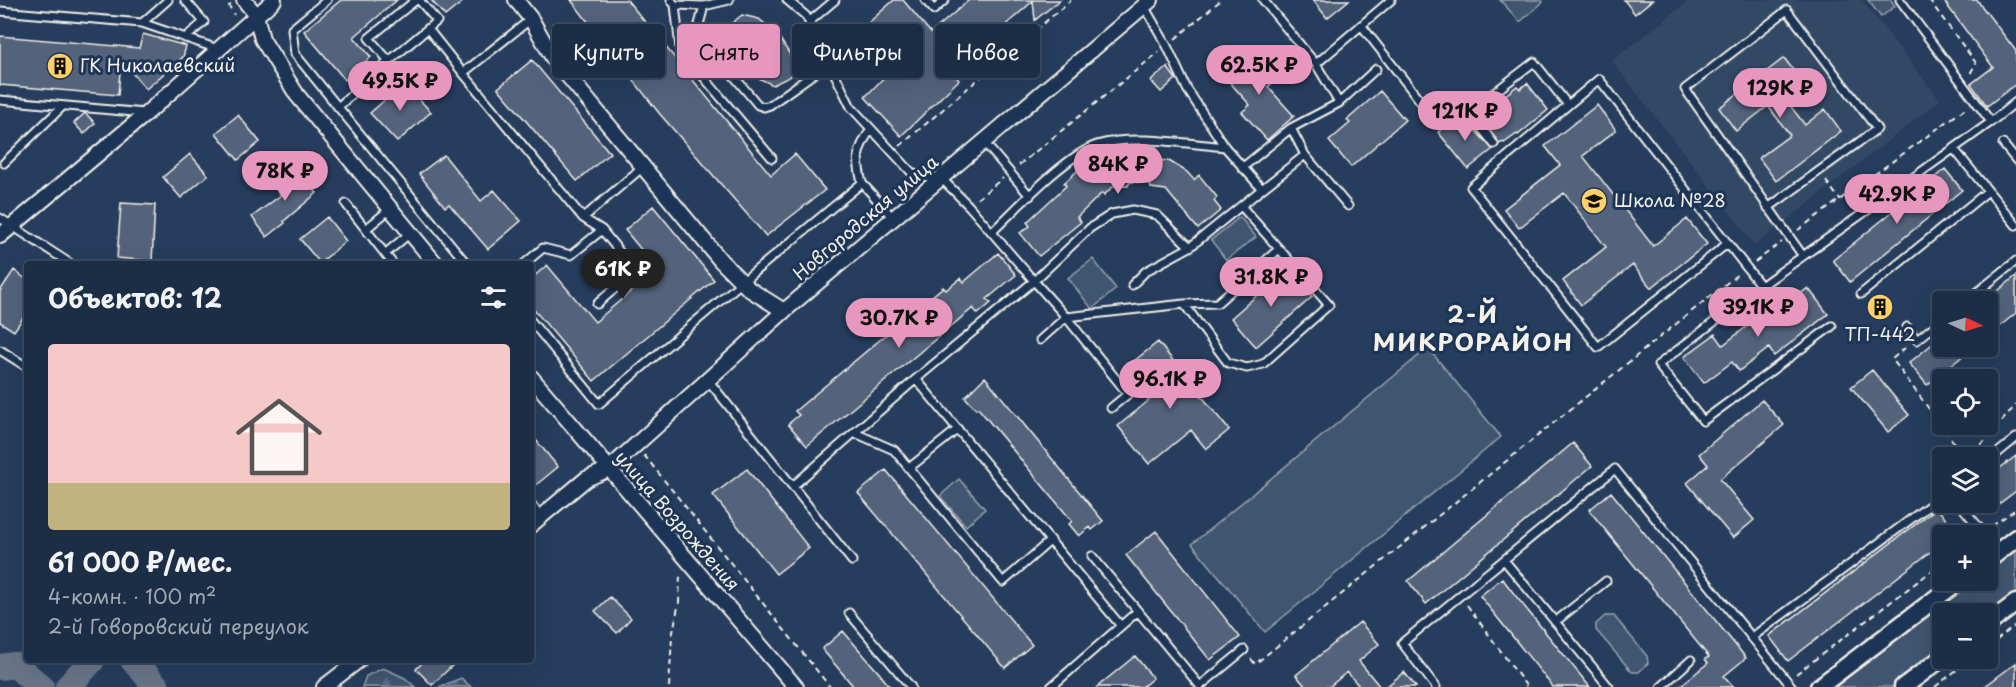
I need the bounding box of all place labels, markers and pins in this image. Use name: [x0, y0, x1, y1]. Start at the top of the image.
pin: 62.5K ₽: [1204, 45, 1314, 96]
building icon: ГК Николаевский: [45, 51, 75, 81]
place label: ГК Николаевский: [80, 51, 235, 78]
pin: 49.5K ₽: [345, 61, 455, 112]
pin: 129K ₽: [1731, 68, 1829, 119]
pin: 121K ₽: [1416, 91, 1514, 142]
pin: 84K ₽: [1076, 144, 1160, 195]
pin: 78K ₽: [243, 151, 327, 202]
pin: 42.9K ₽: [1842, 174, 1952, 225]
school or university icon: Школа №28: [1579, 186, 1609, 216]
place label: Школа №28: [1614, 186, 1726, 213]
pin: 61K ₽: [581, 249, 665, 300]
pin: 31.8K ₽: [1216, 257, 1326, 308]
pin: 39.1K ₽: [1703, 287, 1813, 338]
building icon: ТП-442: [1865, 292, 1895, 322]
pin: 30.7K ₽: [844, 298, 954, 349]
place label: ТП-442: [1844, 320, 1916, 347]
pin: 96.1K ₽: [1115, 359, 1225, 410]

